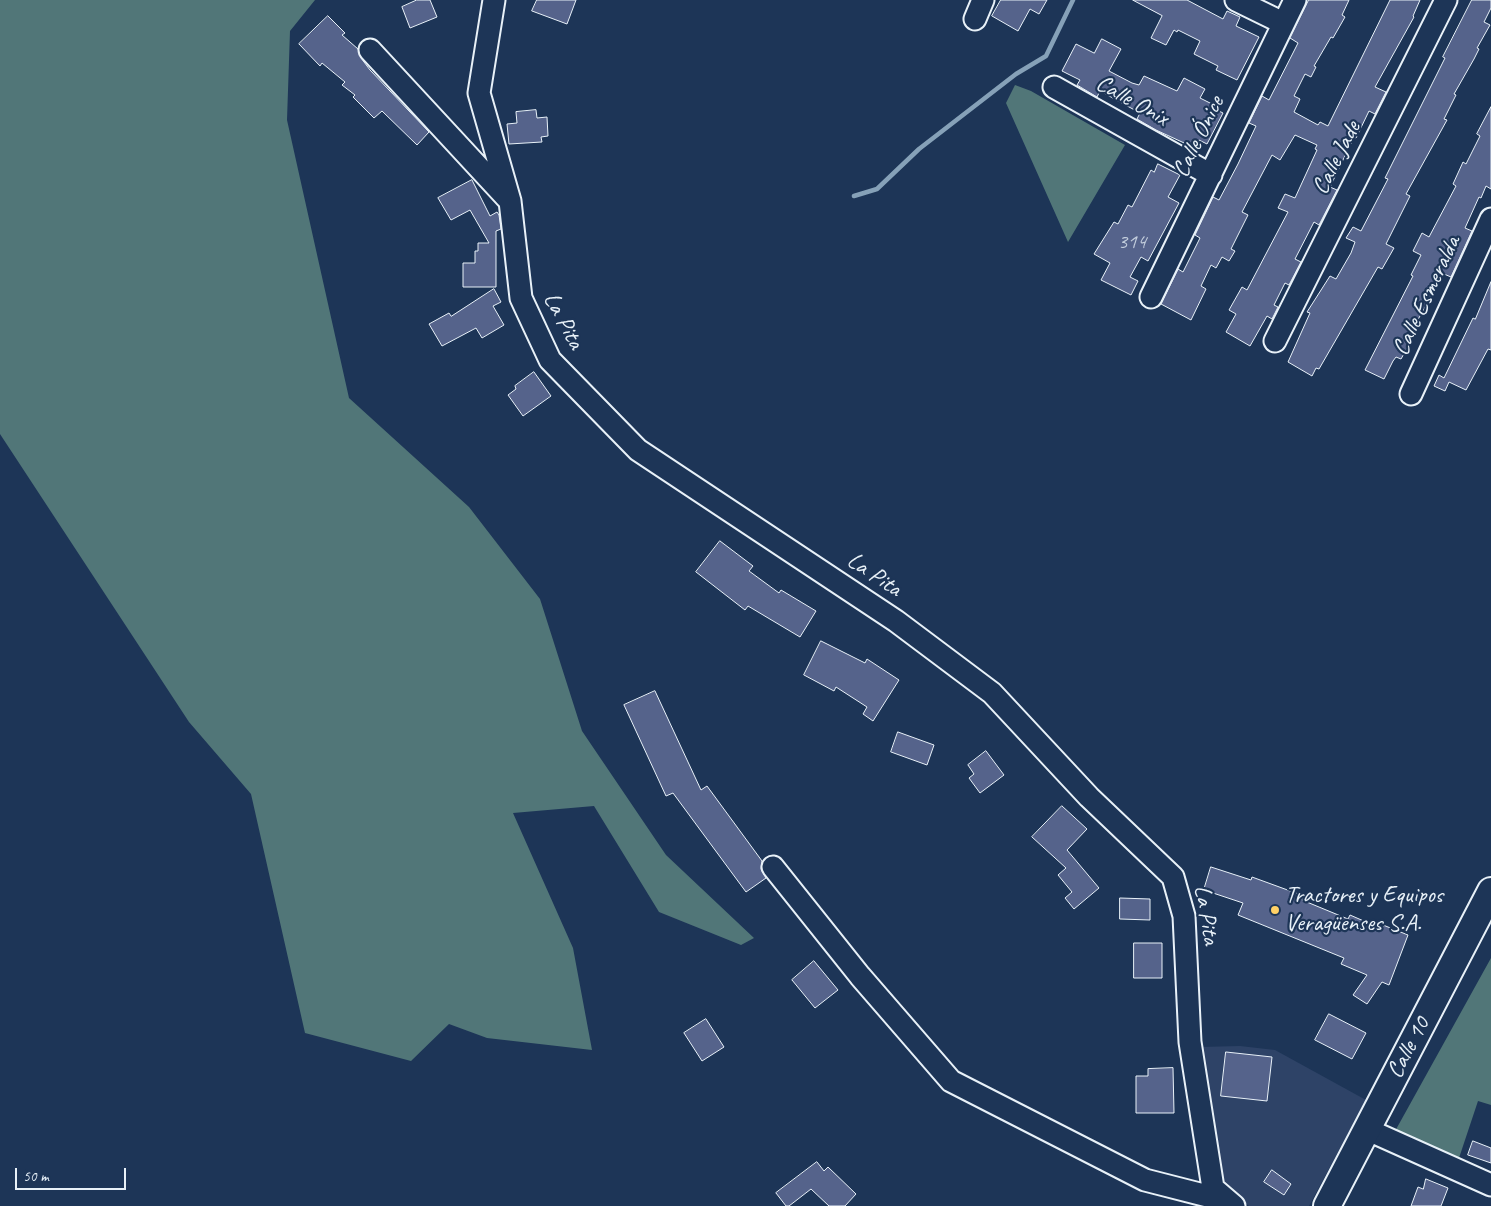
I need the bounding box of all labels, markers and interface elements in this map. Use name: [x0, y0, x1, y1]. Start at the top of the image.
street label: Calle Onix: [1090, 69, 1174, 133]
street label: Calle Ónice: [1167, 92, 1231, 182]
street label: Calle Jade: [1306, 117, 1368, 199]
house number: 314: [1118, 229, 1146, 255]
street label: Calle Esmeralda: [1387, 232, 1467, 360]
street label: La Pita: [536, 288, 590, 354]
street label: La Pita: [841, 546, 907, 604]
place label: Tractores y Equipos Veragüenses S.A.: [1285, 882, 1443, 938]
street label: La Pita: [1187, 883, 1225, 947]
marker: Tractores y Equipos Veragüenses S.A.: [1269, 904, 1281, 916]
street label: Calle 10: [1381, 1012, 1437, 1084]
scale bar: [18, 1158, 129, 1190]
text: 50 m: [23, 1167, 49, 1186]

